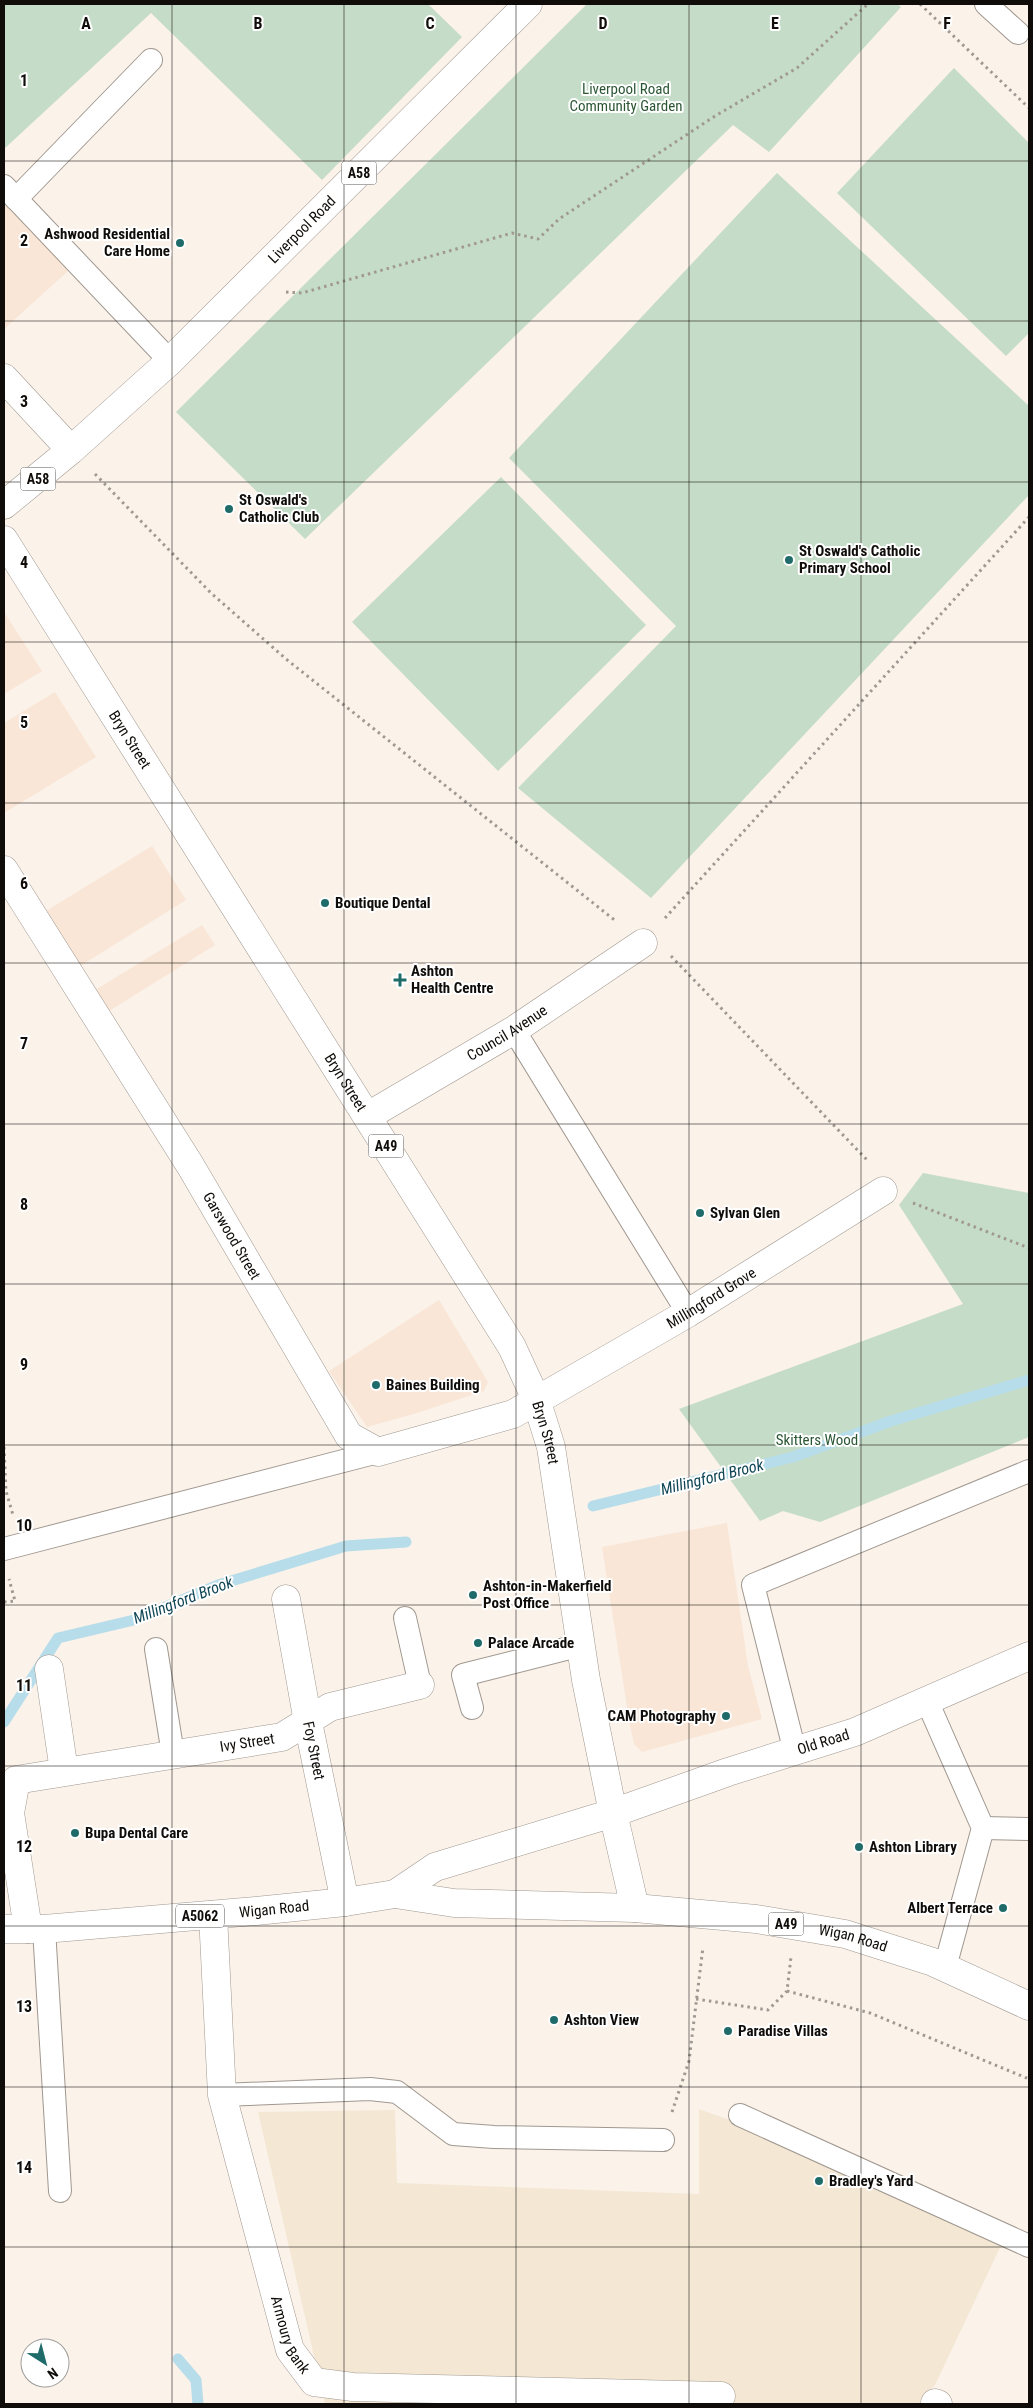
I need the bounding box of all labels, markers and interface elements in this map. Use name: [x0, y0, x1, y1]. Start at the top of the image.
text: A: [81, 14, 91, 33]
text: B: [254, 14, 263, 33]
text: C: [425, 14, 435, 33]
text: D: [598, 14, 608, 33]
text: E: [771, 14, 779, 33]
text: F: [943, 14, 951, 33]
text: 1: [20, 71, 28, 90]
park label: Liverpool Road Community Garden: [570, 80, 682, 115]
road number: A58: [342, 162, 376, 184]
street label: Liverpool Road: [264, 192, 339, 267]
place label: Ashwood Residential Care Home: [44, 225, 170, 260]
text: 2: [20, 231, 28, 250]
marker: Ashwood Residential Care Home: [174, 237, 186, 249]
text: 3: [20, 392, 28, 411]
road number: A58: [20, 468, 56, 490]
place label: St Oswald's Catholic Club: [239, 491, 319, 526]
marker: St Oswald's Catholic Club: [223, 503, 235, 515]
place label: St Oswald's Catholic Primary School: [799, 542, 920, 577]
text: 4: [20, 553, 28, 572]
marker: St Oswald's Catholic Primary School: [783, 554, 795, 566]
street label: Bryn Street: [105, 707, 155, 772]
text: 5: [20, 713, 28, 732]
text: 6: [20, 874, 28, 893]
place label: Boutique Dental: [335, 894, 431, 912]
marker: Boutique Dental: [319, 897, 331, 909]
place label: Ashton Health Centre: [411, 962, 493, 997]
marker: Ashton Health Centre: [393, 973, 407, 987]
street label: Council Avenue: [464, 1001, 551, 1065]
text: 7: [20, 1034, 28, 1053]
street label: Bryn Street: [321, 1050, 370, 1115]
road number: A49: [368, 1134, 404, 1158]
street label: Garswood Street: [199, 1189, 264, 1283]
text: 8: [20, 1195, 28, 1214]
place label: Sylvan Glen: [710, 1204, 780, 1222]
marker: Sylvan Glen: [694, 1207, 706, 1219]
street label: Millingford Grove: [663, 1264, 759, 1332]
text: 9: [20, 1355, 28, 1374]
place label: Baines Building: [386, 1376, 480, 1394]
marker: Baines Building: [370, 1379, 382, 1391]
street label: Bryn Street: [528, 1399, 562, 1466]
park label: Skitters Wood: [776, 1431, 858, 1449]
water label: Millingford Brook: [659, 1455, 766, 1499]
text: 10: [16, 1516, 32, 1535]
water label: Millingford Brook: [130, 1572, 237, 1628]
place label: Ashton-in-Makerfield Post Office: [483, 1577, 612, 1612]
marker: Ashton-in-Makerfield Post Office: [467, 1589, 479, 1601]
place label: Palace Arcade: [488, 1634, 574, 1652]
marker: Palace Arcade: [472, 1637, 484, 1649]
text: 11: [16, 1676, 32, 1695]
place label: CAM Photography: [608, 1707, 716, 1725]
marker: CAM Photography: [720, 1710, 732, 1722]
street label: Foy Street: [299, 1720, 329, 1781]
street label: Old Road: [795, 1725, 852, 1759]
street label: Ivy Street: [218, 1729, 276, 1756]
place label: Bupa Dental Care: [85, 1824, 188, 1842]
marker: Bupa Dental Care: [69, 1827, 81, 1839]
text: 12: [16, 1837, 32, 1856]
place label: Ashton Library: [869, 1838, 957, 1856]
marker: Ashton Library: [853, 1841, 865, 1853]
street label: Wigan Road: [238, 1897, 310, 1921]
place label: Albert Terrace: [907, 1899, 993, 1917]
marker: Albert Terrace: [997, 1902, 1009, 1914]
road number: A5062: [176, 1904, 224, 1928]
road number: A49: [768, 1912, 804, 1936]
street label: Wigan Road: [817, 1921, 889, 1956]
text: 13: [16, 1997, 32, 2016]
place label: Ashton View: [564, 2011, 639, 2029]
marker: Ashton View: [548, 2014, 560, 2026]
place label: Paradise Villas: [738, 2022, 828, 2040]
marker: Paradise Villas: [722, 2025, 734, 2037]
text: 14: [16, 2158, 32, 2177]
place label: Bradley's Yard: [829, 2172, 913, 2190]
marker: Bradley's Yard: [813, 2175, 825, 2187]
street label: Armoury Bank: [267, 2294, 314, 2378]
north arrow: [20, 2338, 70, 2388]
text: N: [44, 2365, 61, 2383]

